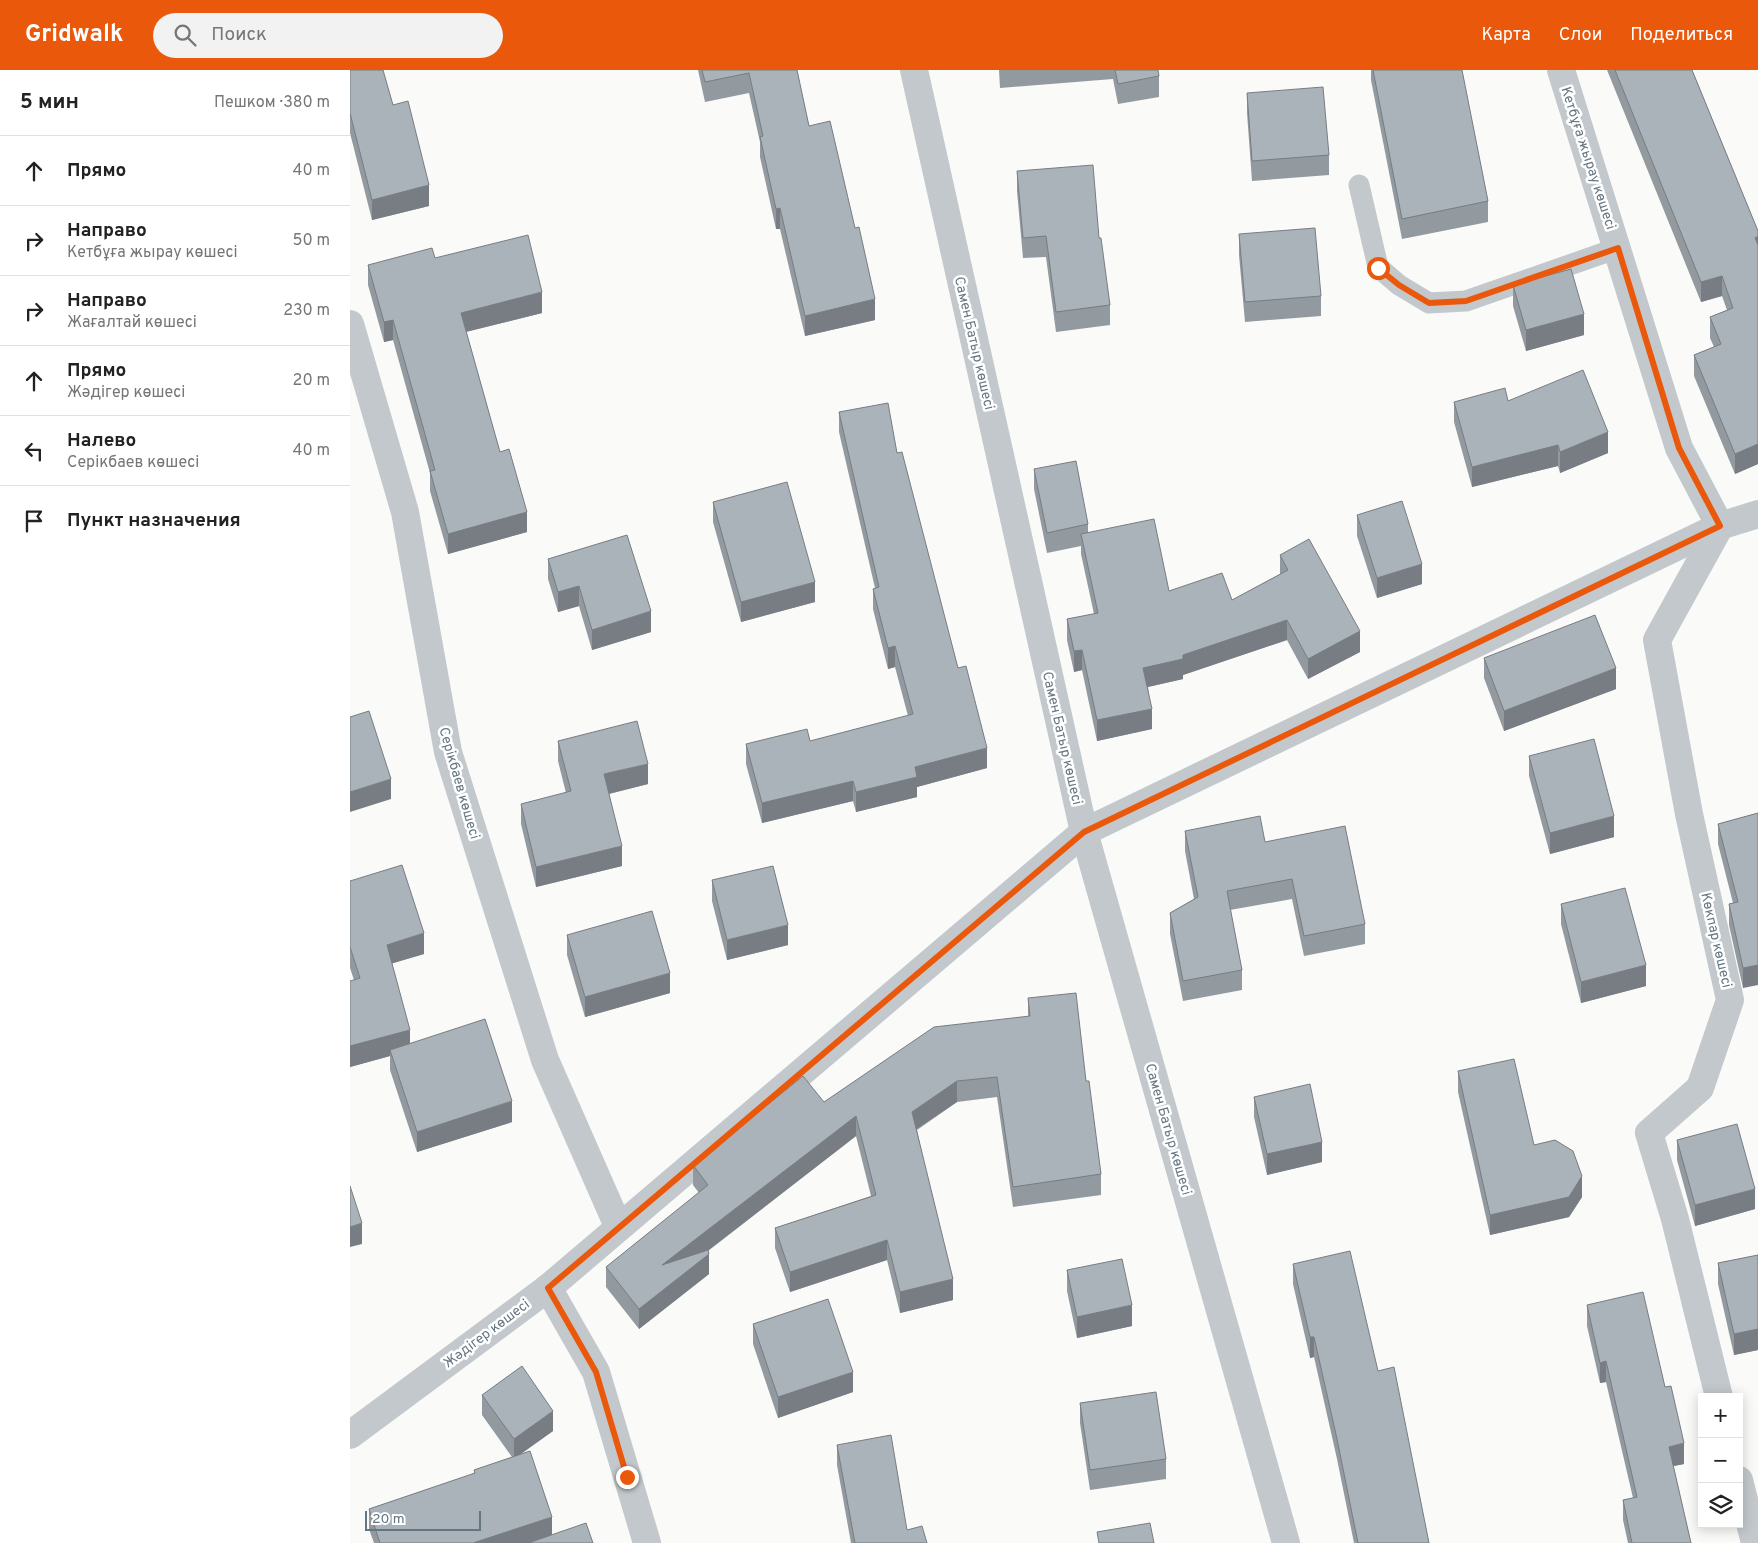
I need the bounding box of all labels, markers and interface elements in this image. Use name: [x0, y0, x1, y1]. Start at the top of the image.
search box: [153, 13, 503, 58]
text: Gridwalk: [25, 20, 123, 50]
icon: search: [171, 21, 199, 49]
text: Поиск: [211, 23, 267, 47]
text: Карта: [1481, 24, 1531, 47]
text: Слои: [1559, 24, 1602, 47]
text: Поделиться: [1630, 24, 1733, 47]
street label: Кетбұға жырау көшесі: [1556, 85, 1619, 232]
text: 5 мин: [20, 89, 79, 116]
text: Пешком · 380 m: [214, 93, 330, 113]
icon: ahead: [20, 157, 48, 185]
text: Прямо: [67, 159, 126, 183]
text: 40 m: [292, 161, 330, 181]
text: Направо: [67, 219, 147, 243]
icon: right: [20, 227, 48, 255]
text: 50 m: [293, 231, 330, 251]
text: Кетбұға жырау көшесі: [67, 243, 237, 263]
route start: [1367, 257, 1390, 280]
street label: Самен Батыр көшесі: [950, 275, 997, 412]
text: Направо: [67, 289, 147, 313]
icon: right: [20, 297, 48, 325]
text: 230 m: [283, 301, 330, 321]
text: Жағалтай көшесі: [67, 313, 197, 333]
text: Прямо: [67, 359, 126, 383]
icon: ahead: [20, 367, 48, 395]
text: 20 m: [293, 371, 330, 391]
text: Жәдігер көшесі: [67, 383, 185, 403]
text: Налево: [67, 429, 136, 453]
icon: left: [20, 437, 48, 465]
text: 40 m: [292, 441, 330, 461]
text: Серікбаев көшесі: [67, 453, 199, 473]
icon: arrive: [20, 507, 48, 535]
text: Пункт назначения: [67, 509, 241, 533]
street label: Самен Батыр көшесі: [1038, 670, 1085, 807]
street label: Серікбаев көшесі: [434, 725, 483, 841]
street label: Көкпар көшесі: [1696, 891, 1735, 990]
street label: Самен Батыр көшесі: [1141, 1062, 1194, 1197]
street label: Жәдігер көшесі: [440, 1296, 533, 1372]
map controls: [1698, 1393, 1743, 1528]
button: +: [1698, 1393, 1743, 1438]
button: −: [1698, 1438, 1743, 1483]
route end: [616, 1466, 639, 1489]
button: layers: [1698, 1483, 1743, 1528]
scale bar: [365, 1508, 481, 1531]
text: 20 m: [372, 1511, 405, 1528]

